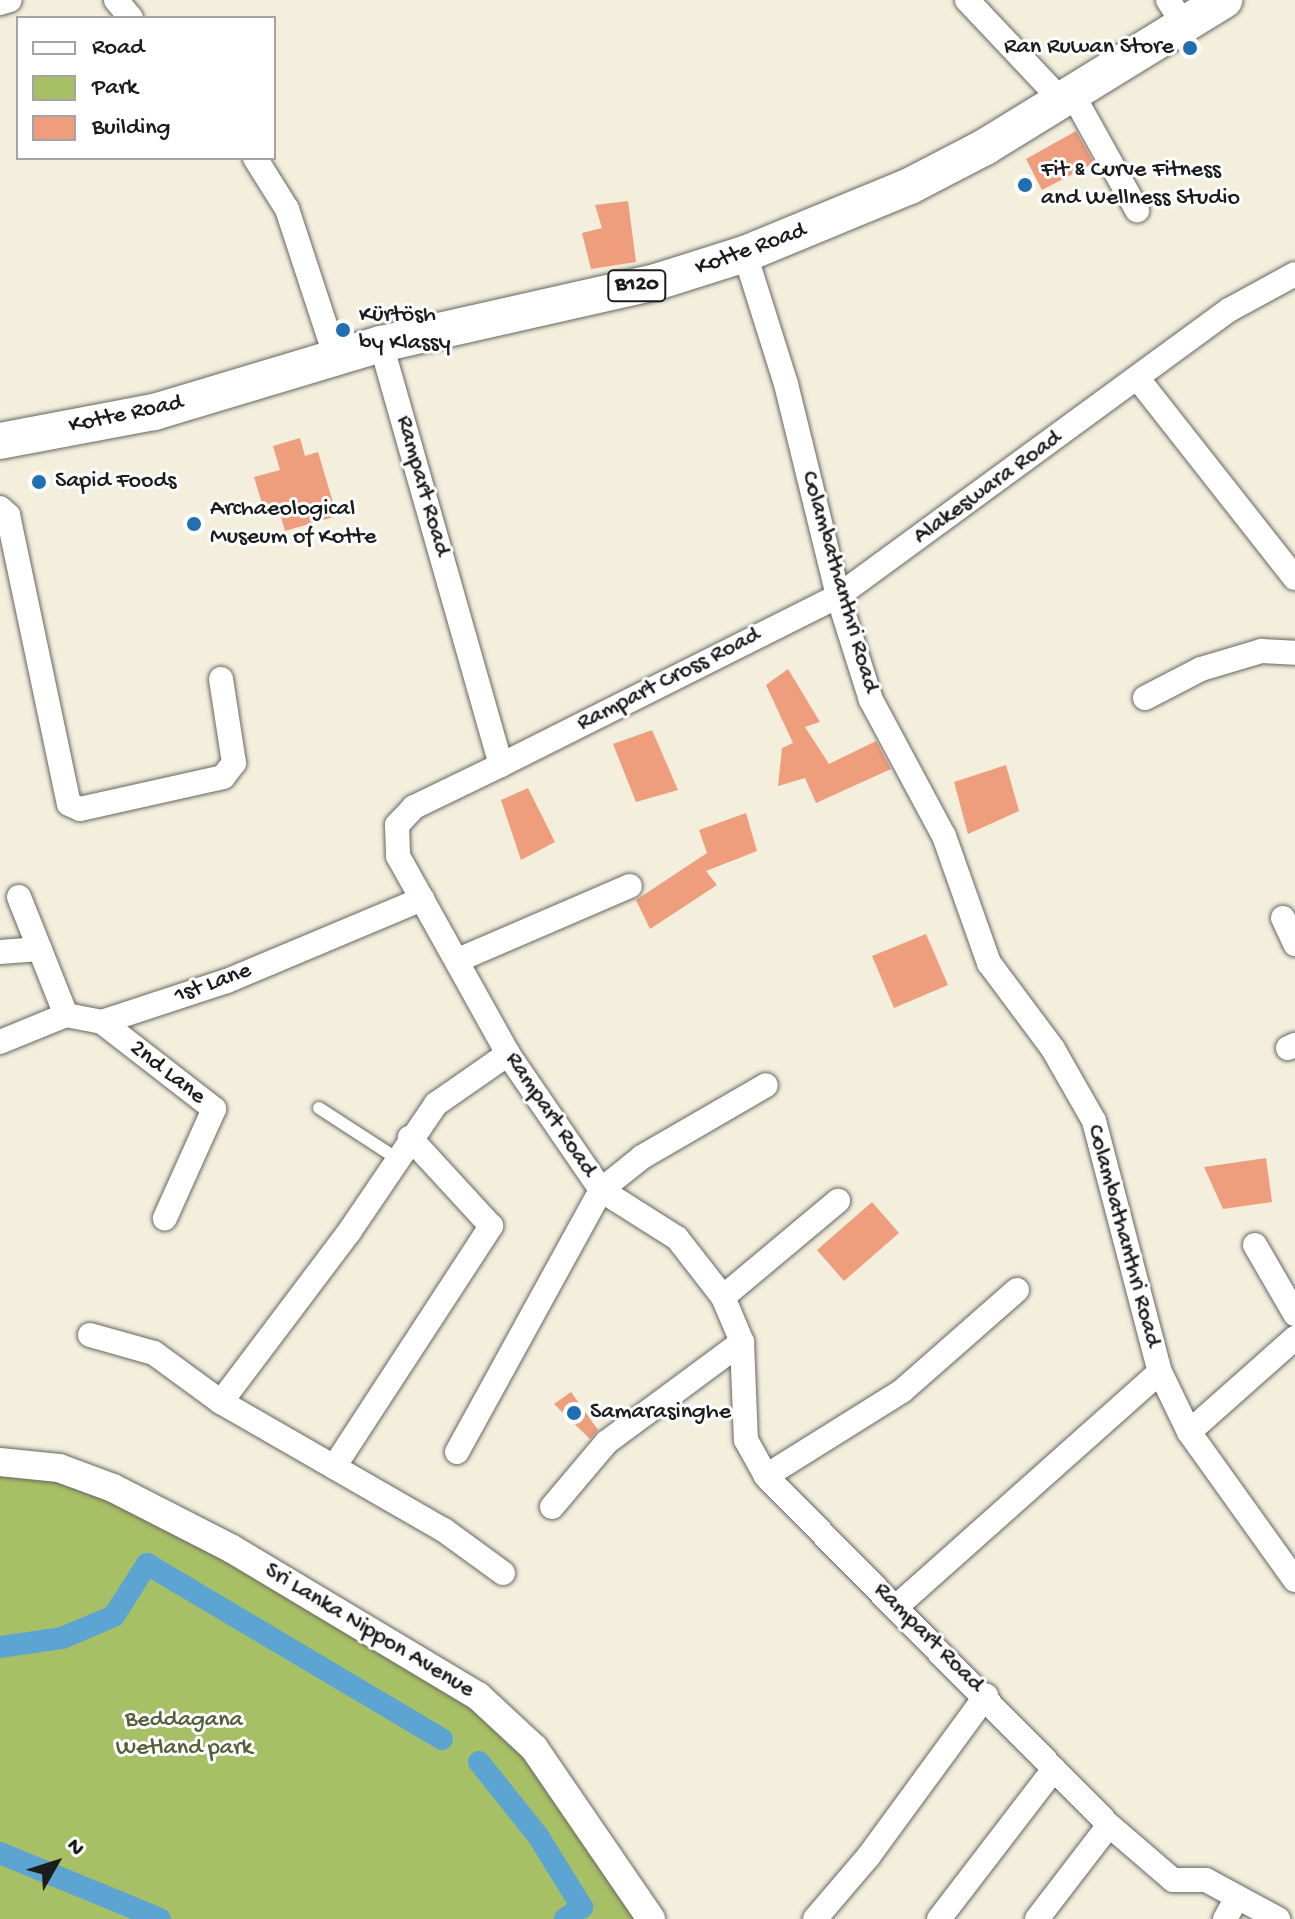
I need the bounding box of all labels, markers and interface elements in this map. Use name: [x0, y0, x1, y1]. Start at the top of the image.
legend: [16, 16, 276, 160]
text: Road: [92, 34, 144, 63]
place label: Ran Ruwan Store: [1004, 34, 1174, 62]
marker: Ran Ruwan Store: [1181, 39, 1199, 57]
text: Park: [92, 74, 138, 103]
text: Building: [92, 114, 170, 143]
place label: Fit & Curve Fitness and Wellness Studio: [1041, 157, 1240, 213]
marker: Fit & Curve Fitness and Wellness Studio: [1016, 176, 1034, 194]
street label: Kotte Road: [692, 217, 810, 283]
road number: B120: [607, 268, 667, 304]
place label: Kürtösh by Klassy: [359, 302, 450, 358]
marker: Kürtösh by Klassy: [334, 321, 352, 339]
street label: Kotte Road: [66, 389, 186, 441]
street label: Rampart Road: [388, 413, 456, 559]
street label: Alakeswara Road: [908, 424, 1068, 552]
place label: Sapid Foods: [55, 468, 176, 496]
street label: Colambathanthri Road: [794, 468, 884, 696]
marker: Sapid Foods: [30, 473, 48, 491]
place label: Archaeological Museum of Kotte: [210, 496, 376, 552]
marker: Archaeological Museum of Kotte: [185, 515, 203, 533]
street label: Rampart Cross Road: [573, 621, 765, 739]
street label: 1st Lane: [171, 957, 255, 1011]
street label: 2nd Lane: [123, 1034, 211, 1112]
street label: Rampart Road: [498, 1047, 602, 1183]
street label: Colambathanthri Road: [1079, 1122, 1167, 1350]
place label: Samarasinghe: [590, 1399, 731, 1427]
marker: Samarasinghe: [565, 1404, 583, 1422]
street label: Sri Lanka Nippon Avenue: [259, 1557, 479, 1705]
street label: Rampart Road: [867, 1577, 989, 1699]
park label: Beddagana Wetland park: [116, 1707, 252, 1763]
north arrow: [16, 1823, 96, 1903]
text: N: [60, 1834, 89, 1862]

